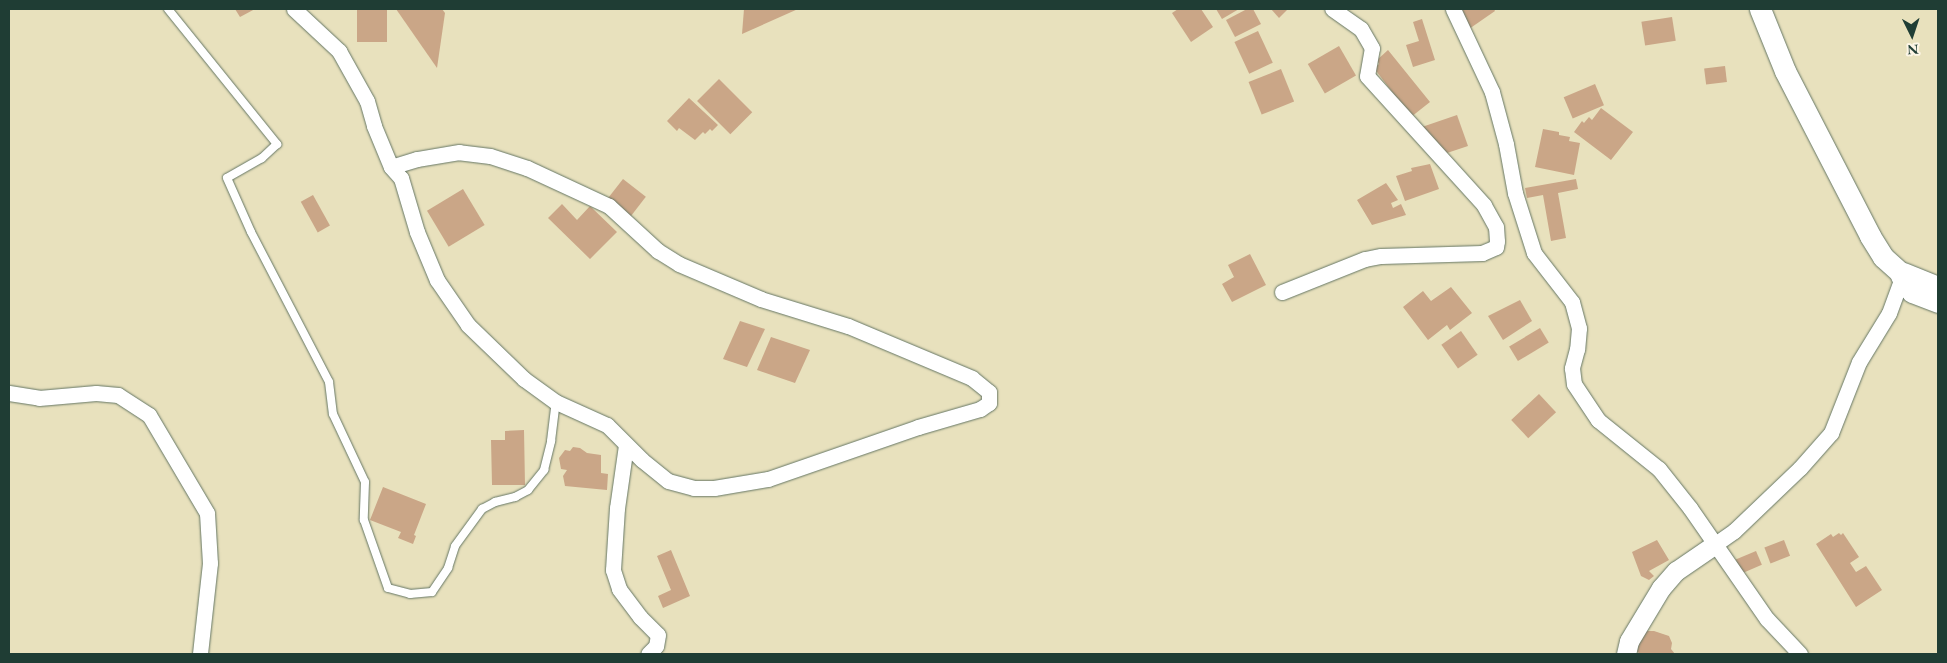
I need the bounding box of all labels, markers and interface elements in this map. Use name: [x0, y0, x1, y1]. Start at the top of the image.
north arrow: [1887, 10, 1937, 60]
text: N: [1907, 41, 1919, 59]

